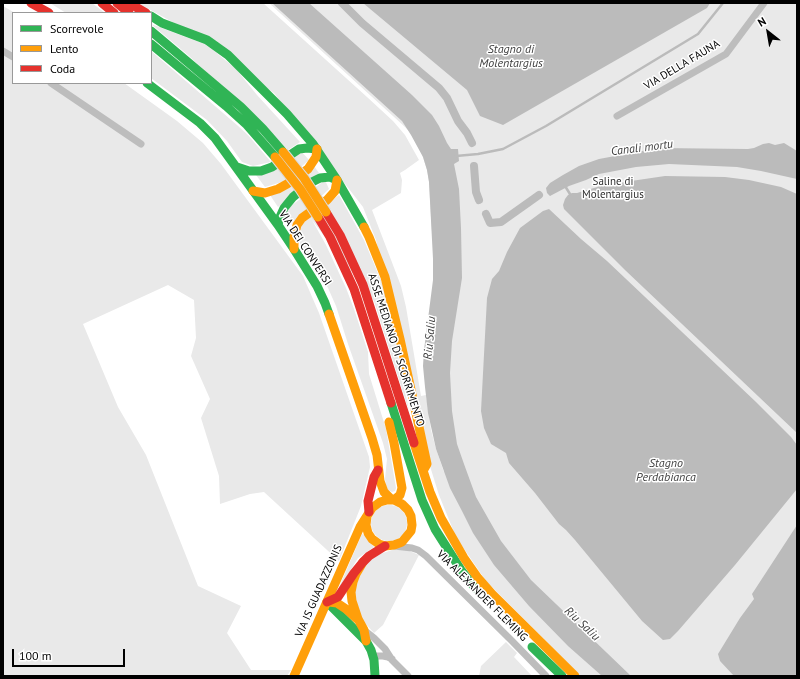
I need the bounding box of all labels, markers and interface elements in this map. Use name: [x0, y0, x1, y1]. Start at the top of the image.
legend: [12, 12, 152, 84]
north arrow: [748, 12, 788, 52]
text: N: [755, 14, 769, 30]
text: Scorrevole: [50, 21, 104, 36]
street label: VIA DELLA FAUNA: [642, 37, 722, 93]
text: Lento: [50, 41, 79, 56]
water label: Stagno di Molentargius: [479, 43, 543, 71]
text: Coda: [50, 61, 75, 76]
water label: Canali mortu: [610, 137, 674, 159]
park label: Saline di Molentargius: [582, 175, 644, 201]
street label: VIA DEI CONVERSI: [276, 208, 334, 288]
street label: ASSE MEDIANO DI SCORRIMENTO: [365, 272, 427, 428]
water label: Riu Saliu: [421, 316, 439, 360]
water label: Stagno Perdabianca: [636, 457, 696, 485]
street label: VIA IS GUADAZZONIS: [293, 543, 345, 639]
street label: VIA ALEXANDER FLEMING: [434, 548, 530, 644]
water label: Riu Saliu: [561, 604, 603, 644]
scale bar: [14, 641, 127, 667]
text: 100 m: [19, 648, 52, 663]

